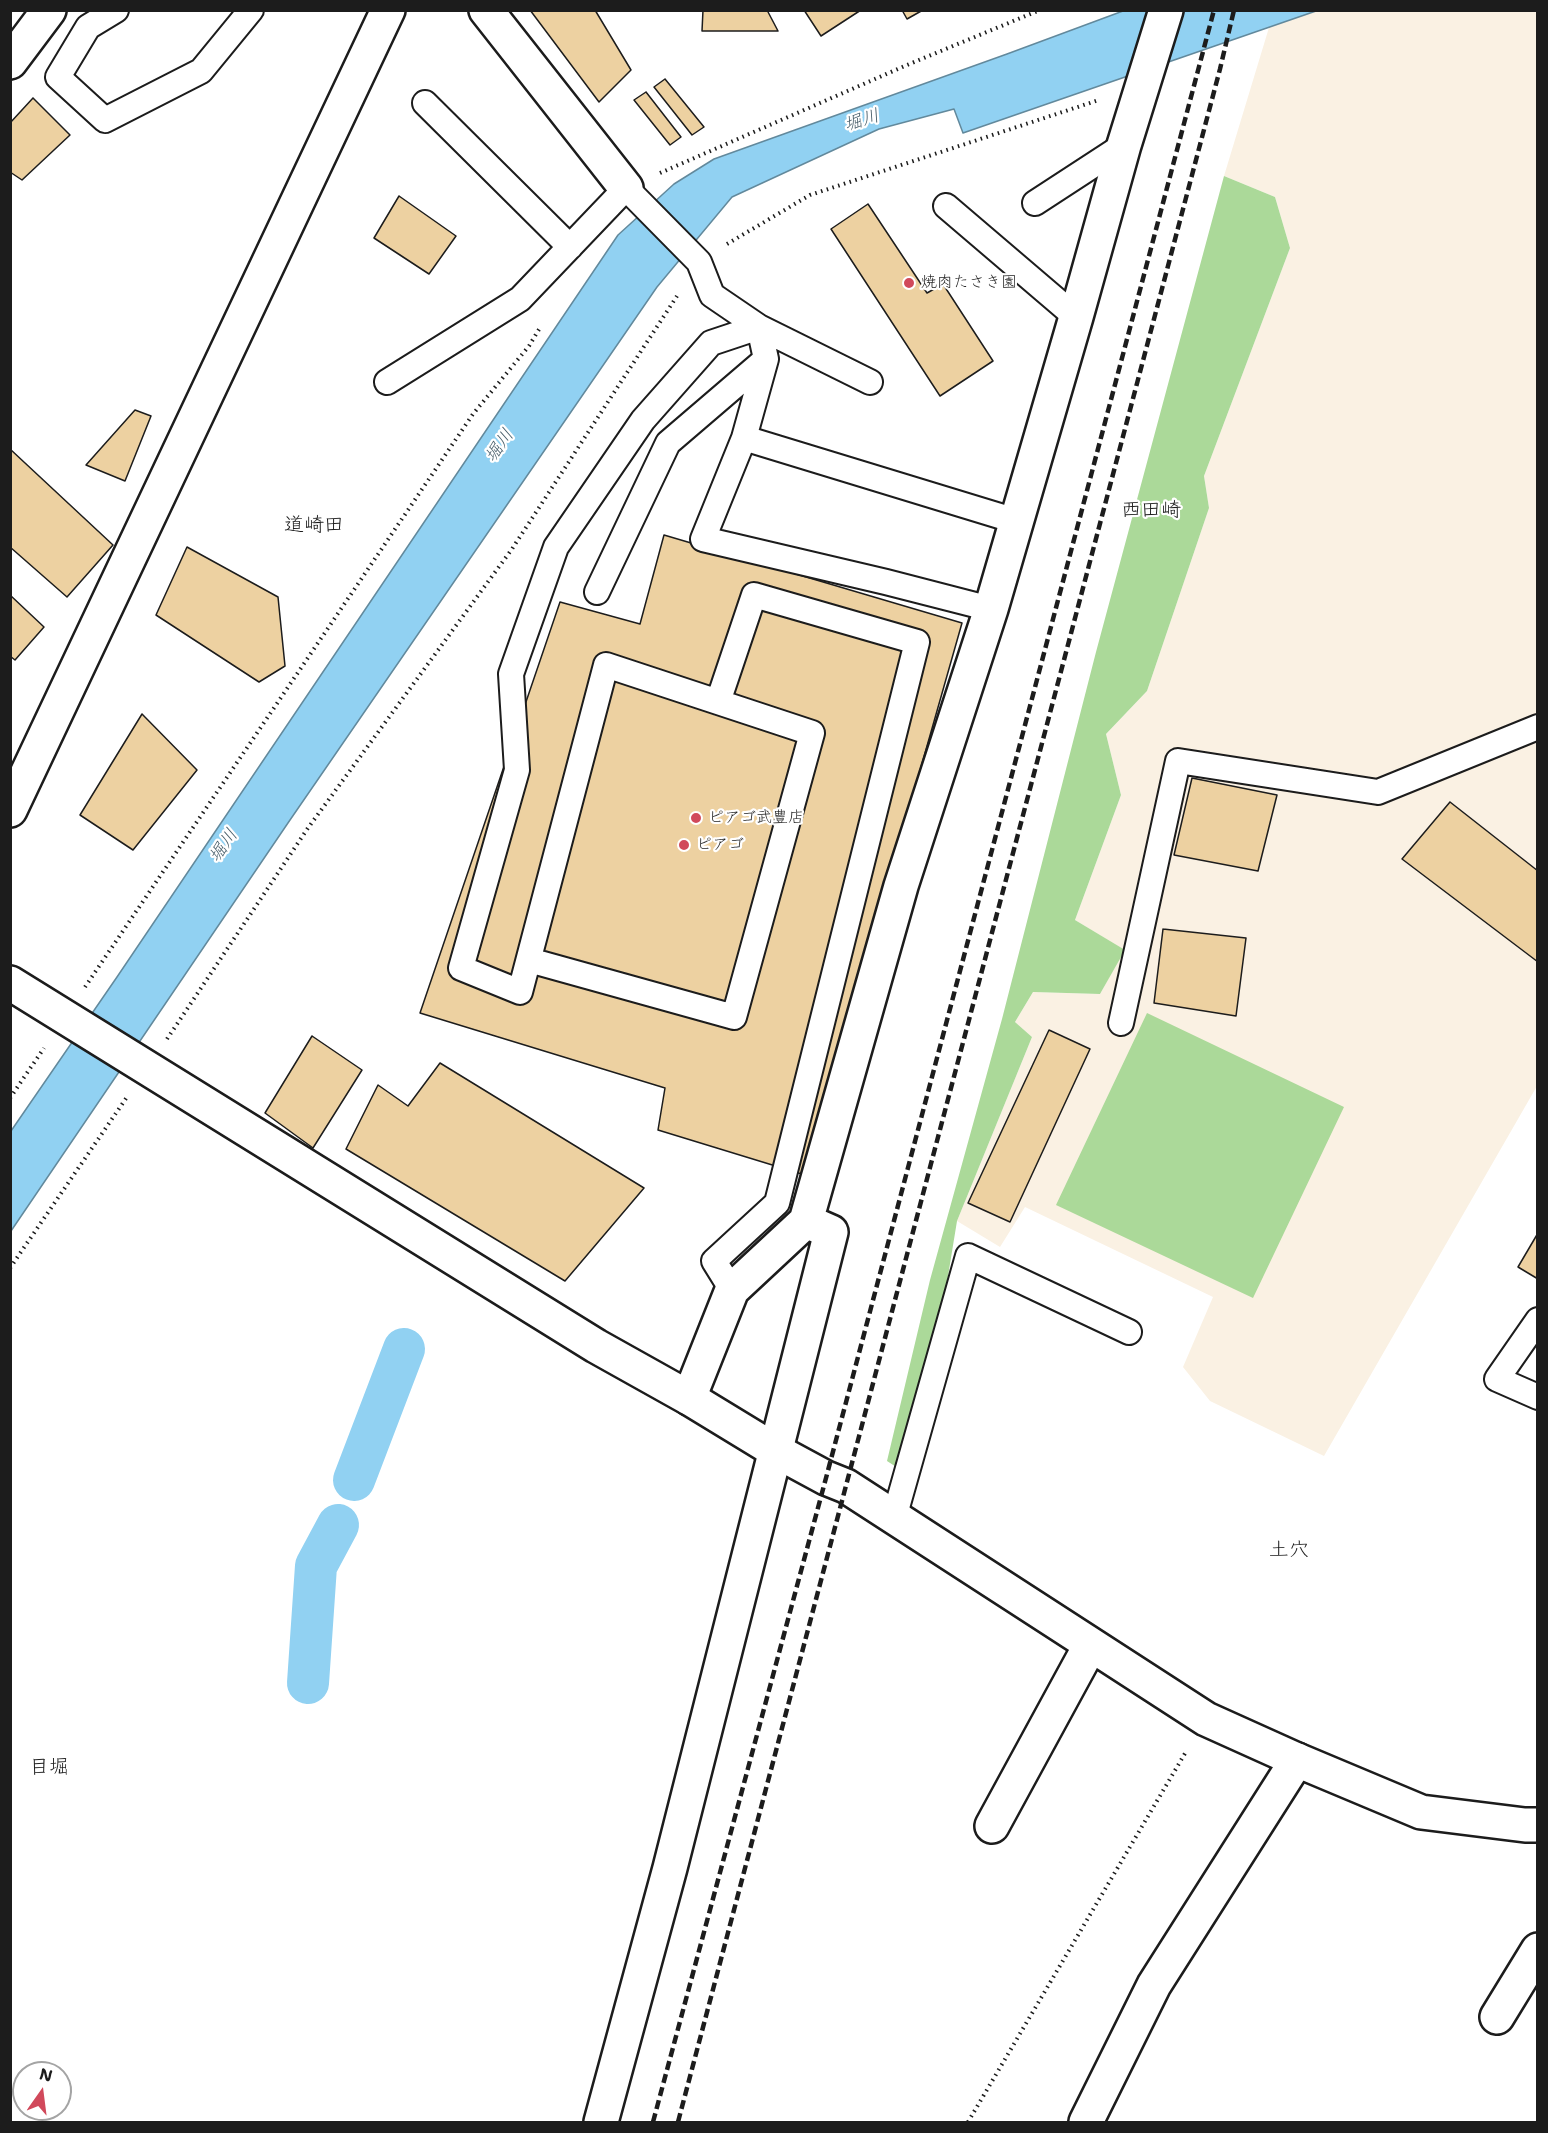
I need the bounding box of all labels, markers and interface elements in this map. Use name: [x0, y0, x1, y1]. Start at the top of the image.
water label: 堀川: [842, 105, 882, 137]
place label: 焼肉たさき園: [921, 273, 1017, 293]
marker: 焼肉たさき園: [902, 276, 916, 290]
water label: 堀川: [481, 425, 519, 467]
district label: 西田崎: [1121, 499, 1181, 523]
district label: 道崎田: [284, 514, 344, 538]
place label: ピアゴ武豊店: [708, 808, 804, 828]
marker: ピアゴ武豊店: [689, 811, 703, 825]
water label: 堀川: [205, 825, 243, 867]
place label: ピアゴ: [696, 835, 744, 855]
marker: ピアゴ: [677, 838, 691, 852]
district label: 土穴: [1269, 1539, 1309, 1563]
district label: 目堀: [29, 1756, 69, 1780]
north arrow: [12, 2061, 72, 2121]
text: N: [37, 2063, 55, 2087]

